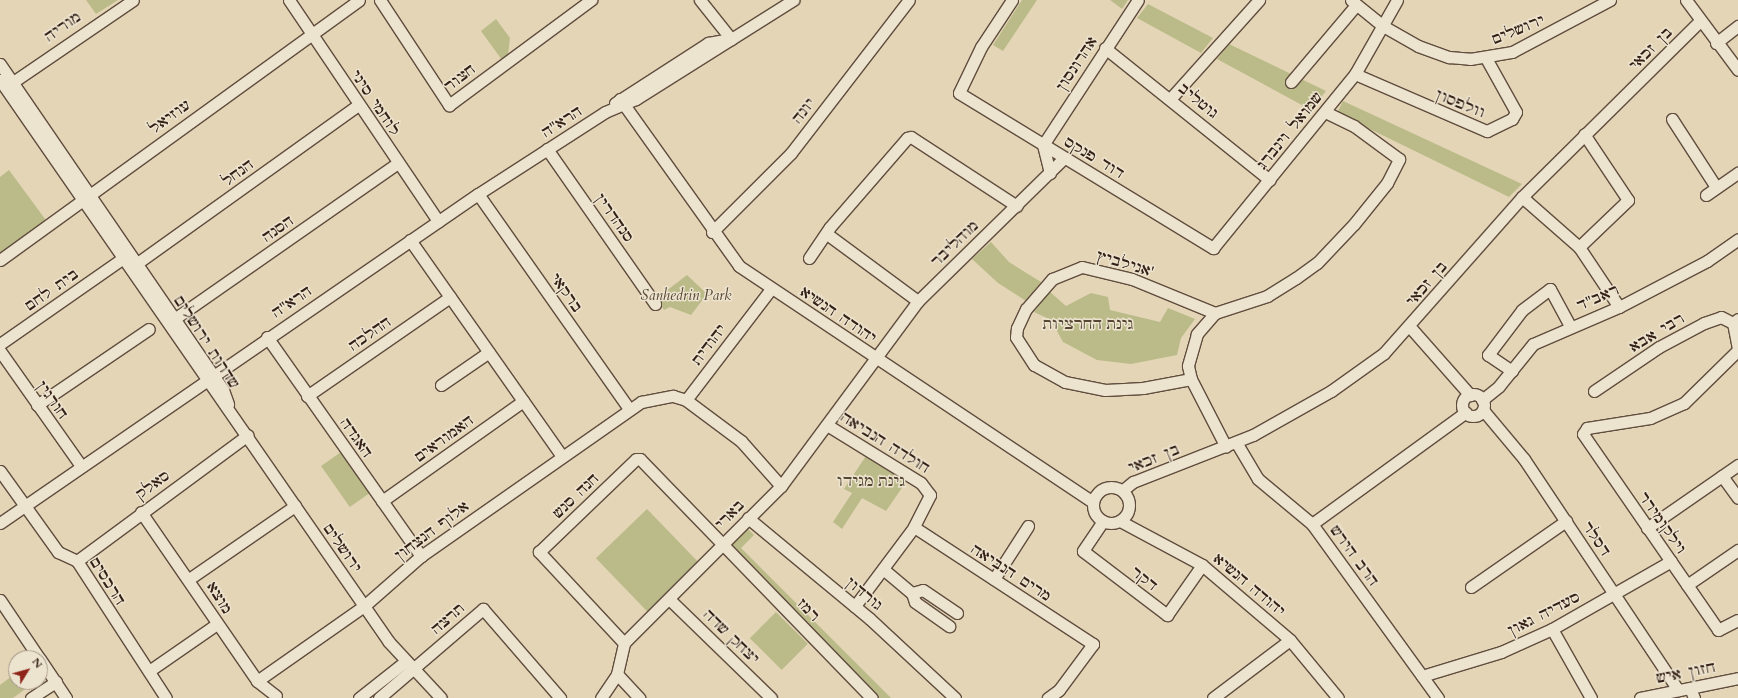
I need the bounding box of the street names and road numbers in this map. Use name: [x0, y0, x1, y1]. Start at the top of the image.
street label: מוריה: [41, 8, 85, 46]
street label: ירושלים: [1489, 11, 1547, 49]
street label: בן זכאי: [1627, 25, 1675, 73]
street label: אהרונסון: [1053, 33, 1101, 95]
street label: חצור: [441, 60, 479, 96]
street label: לוחמי סיני: [347, 68, 403, 138]
street label: גוטליב: [1174, 79, 1222, 123]
street label: וולפסון: [1432, 86, 1488, 122]
street label: שמואל וינברג: [1254, 90, 1326, 172]
street label: יונה: [789, 95, 819, 127]
street label: עוזיאל: [146, 96, 194, 138]
street label: הרא"ה: [539, 102, 585, 142]
street label: דוד פנקס: [1062, 134, 1126, 182]
street label: הנחל: [219, 156, 257, 190]
street label: סנהדרין: [591, 190, 637, 246]
street label: הסנה: [259, 212, 297, 246]
street label: מוהליבר: [927, 217, 983, 271]
street label: אנילביץ': [1094, 247, 1156, 281]
street label: בן זכאי: [1404, 259, 1450, 309]
street label: בית לחם: [23, 266, 81, 314]
street label: ברקאי: [546, 270, 586, 316]
street label: ראב"ד: [1574, 281, 1622, 315]
street label: הרא"ה: [269, 282, 315, 322]
street label: יהודה הנשיא: [798, 284, 878, 346]
street label: שדרות ירושלים: [170, 293, 242, 391]
street label: רבי אבא: [1628, 310, 1686, 356]
street label: ההלכה: [345, 313, 395, 355]
street label: יהודית: [688, 321, 730, 369]
street label: חורגין: [32, 377, 72, 423]
street label: חולדה הנביאה: [839, 409, 931, 477]
street label: האמוראים: [411, 411, 477, 467]
street label: האגדה: [336, 415, 376, 461]
street label: בן זכאי: [1127, 441, 1181, 477]
street label: סאלק: [132, 467, 174, 503]
street label: חנה סנש: [550, 471, 602, 521]
street label: וילקומירר: [1634, 489, 1690, 557]
street label: בארי: [711, 496, 749, 534]
street label: אלוף הנצחון: [393, 498, 471, 564]
street label: דסלר: [1578, 518, 1614, 560]
street label: ירושלים: [319, 520, 365, 576]
street label: הרב הירש: [1327, 524, 1381, 588]
street label: מרים הנביאה: [969, 541, 1053, 605]
street label: יהודה הנשיא: [1211, 551, 1287, 619]
street label: הרכסים: [85, 554, 129, 608]
street label: דקר: [1127, 563, 1161, 595]
street label: גורדון: [842, 573, 886, 615]
street label: מוצא: [202, 579, 236, 617]
street label: סעדיה גאון: [1506, 589, 1582, 639]
street label: רמז: [793, 595, 823, 625]
street label: תרצה: [428, 600, 468, 638]
street label: יצחק שדה: [701, 607, 761, 667]
street label: חזון איש: [1657, 659, 1715, 687]

